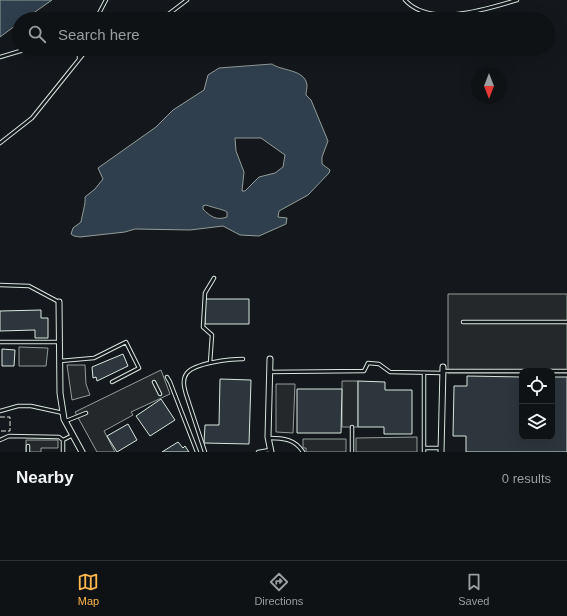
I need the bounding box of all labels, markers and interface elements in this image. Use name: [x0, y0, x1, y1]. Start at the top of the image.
search box: [12, 12, 555, 56]
icon: search: [26, 23, 48, 45]
text: Search here: [58, 26, 140, 43]
north arrow: [471, 68, 507, 104]
map controls: [519, 368, 555, 440]
button: locate: [519, 368, 555, 404]
button: layers: [519, 404, 555, 440]
text: Nearby: [16, 468, 74, 487]
text: 0 results: [502, 471, 551, 486]
tab: Map: [77, 571, 99, 607]
tab: Directions: [254, 571, 303, 607]
tab: Saved: [458, 571, 489, 607]

